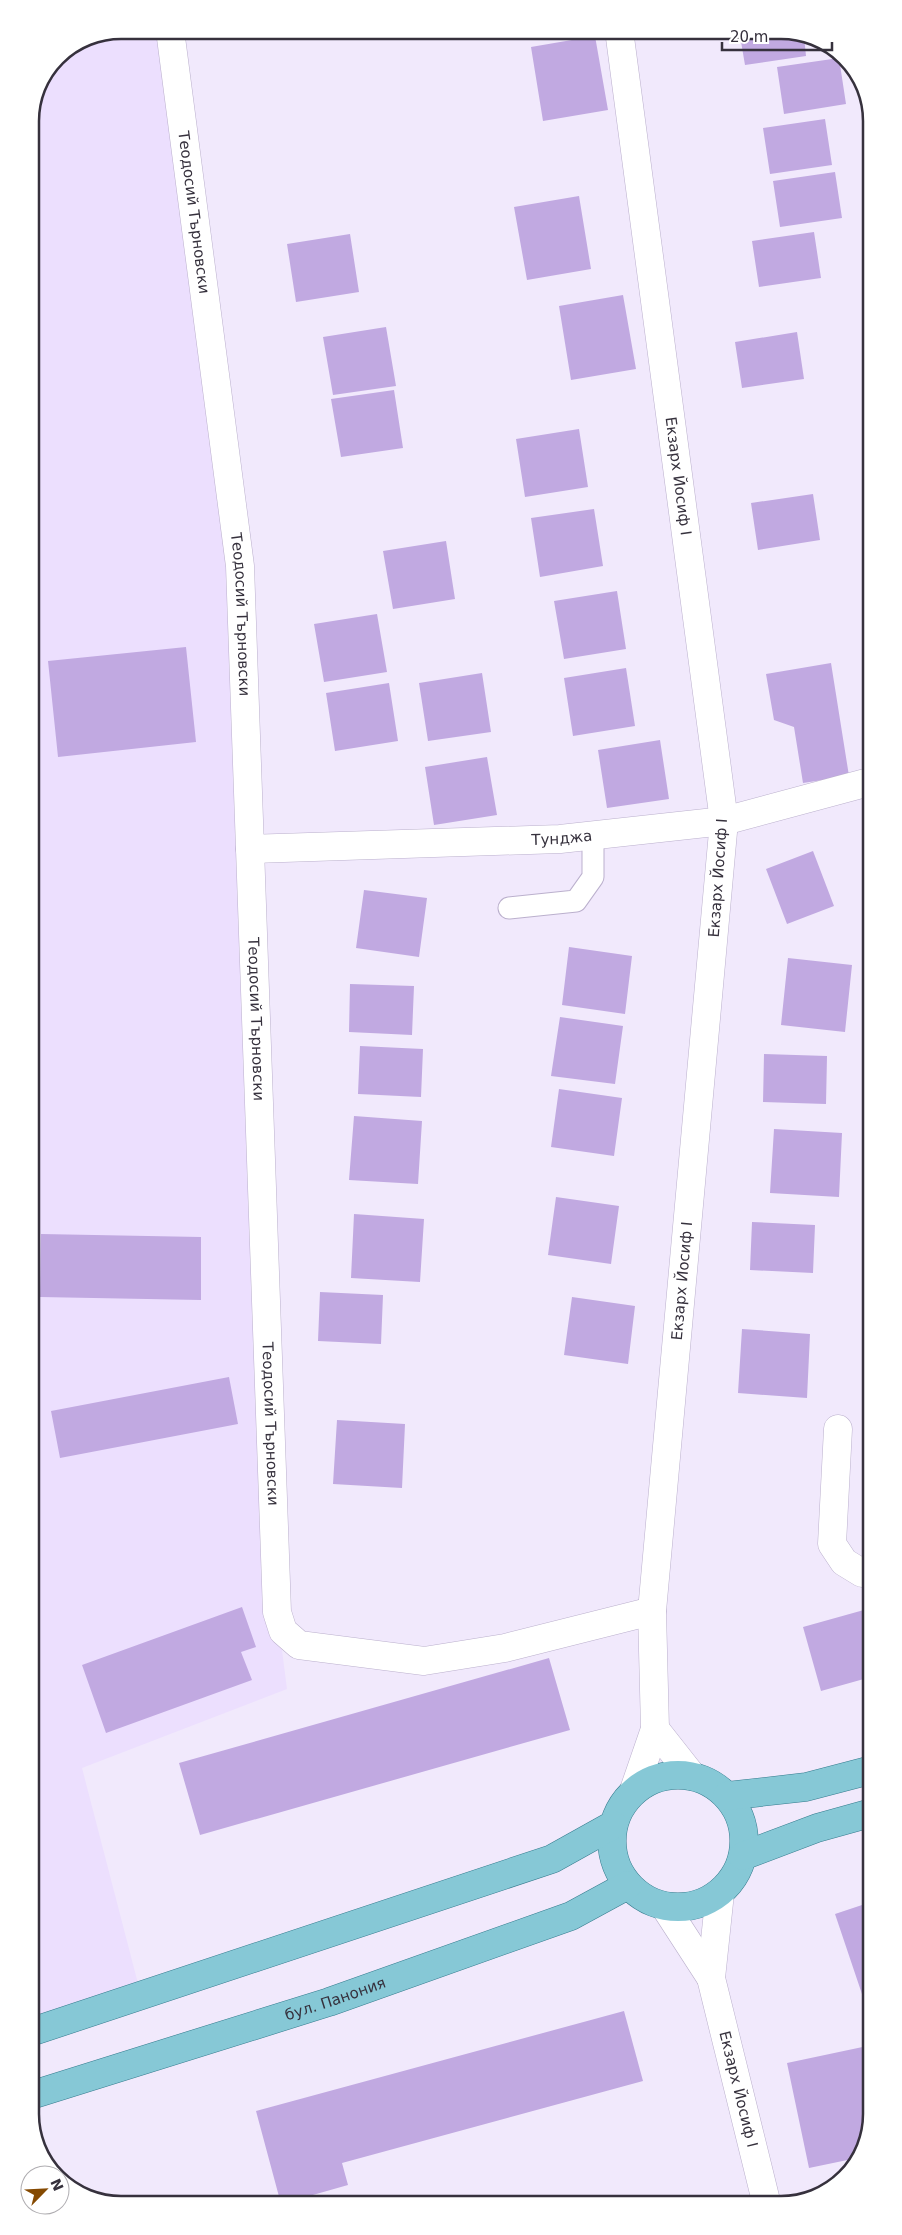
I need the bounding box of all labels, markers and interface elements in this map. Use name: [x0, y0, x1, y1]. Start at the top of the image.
scale bar: [722, 20, 832, 52]
text: 20 m: [730, 28, 768, 46]
street label: Теодосий Търновски: [174, 129, 213, 295]
street label: Екзарх Йосиф I: [661, 416, 695, 536]
street label: Теодосий Търновски: [227, 531, 254, 697]
street label: Екзарх Йосиф I: [704, 818, 731, 938]
street label: Тунджа: [530, 827, 593, 849]
street label: Теодосий Търновски: [244, 936, 268, 1101]
street label: Екзарх Йосиф I: [667, 1221, 696, 1341]
street label: Теодосий Търновски: [258, 1341, 282, 1506]
street label: бул. Панония: [283, 1974, 388, 2024]
street label: Екзарх Йосиф I: [715, 2029, 761, 2149]
north arrow: [20, 2165, 70, 2215]
text: N: [47, 2176, 67, 2193]

